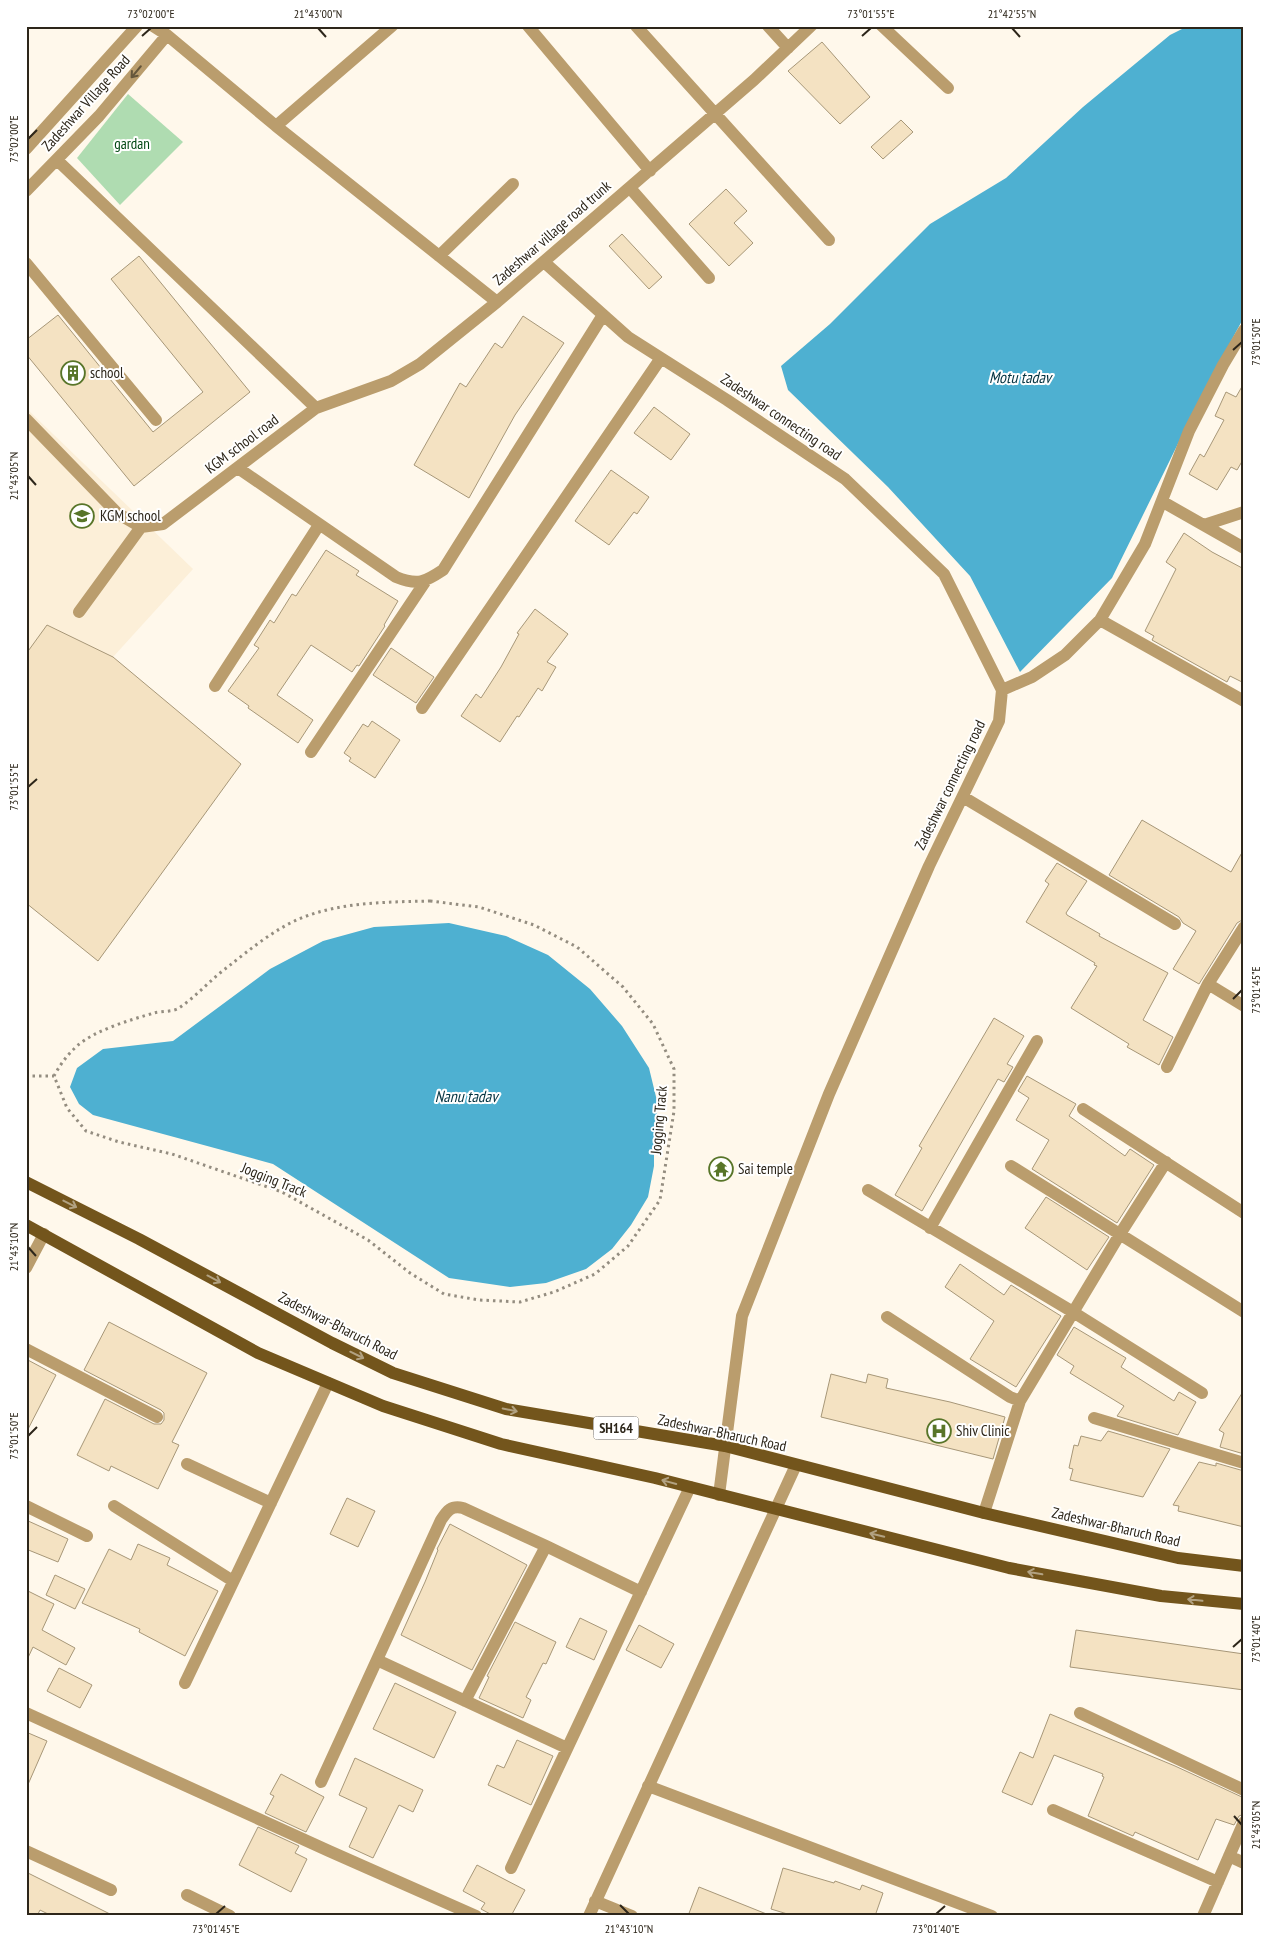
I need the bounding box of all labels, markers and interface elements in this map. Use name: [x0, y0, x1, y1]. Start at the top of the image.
text: 73°02'00"E: [127, 6, 175, 21]
text: 21°43'00"N: [294, 6, 342, 21]
text: 73°01'55"E: [847, 6, 895, 21]
text: 21°42'55"N: [988, 6, 1036, 21]
street label: Zadeshwar Village Road: [37, 51, 134, 155]
one-way arrow: [130, 65, 141, 78]
text: 73°02'00"E: [6, 115, 21, 163]
park label: gardan: [114, 134, 150, 153]
street label: Zadeshwar village road trunk: [489, 176, 615, 289]
text: 73°01'50"E: [1248, 318, 1263, 366]
building icon: school: [60, 360, 86, 386]
place label: school: [90, 363, 124, 382]
water label: Motu tadav: [989, 367, 1054, 387]
street label: Zadeshwar connecting road: [717, 369, 845, 464]
street label: KGM school road: [201, 410, 282, 477]
text: 21°43'05"N: [6, 452, 21, 500]
school or university icon: KGM school: [69, 503, 95, 529]
place label: KGM school: [100, 506, 161, 525]
street label: Zadeshwar connecting road: [910, 717, 989, 853]
text: 73°01'55"E: [6, 763, 21, 811]
text: 73°01'45"E: [1248, 966, 1263, 1014]
street label: Jogging Track: [646, 1085, 671, 1156]
water label: Nanu tadav: [435, 1086, 500, 1106]
temple icon: Sai temple: [708, 1156, 734, 1182]
street label: Jogging Track: [238, 1157, 310, 1201]
place label: Sai temple: [738, 1159, 793, 1178]
one-way arrow: [62, 1199, 77, 1209]
text: 21°43'10"N: [6, 1223, 21, 1271]
one-way arrow: [206, 1275, 220, 1285]
street label: Zadeshwar-Bharuch Road: [276, 1287, 401, 1364]
one-way arrow: [349, 1351, 364, 1361]
one-way arrow: [501, 1405, 517, 1415]
street label: Zadeshwar-Bharuch Road: [656, 1410, 788, 1455]
text: 73°01'50"E: [6, 1412, 21, 1460]
road number: SH164: [594, 1416, 638, 1440]
hospital icon: Shiv Clinic: [926, 1418, 952, 1444]
place label: Shiv Clinic: [956, 1421, 1010, 1440]
one-way arrow: [661, 1477, 677, 1486]
street label: Zadeshwar-Bharuch Road: [1050, 1503, 1182, 1551]
one-way arrow: [870, 1530, 886, 1539]
one-way arrow: [1027, 1568, 1043, 1577]
one-way arrow: [1188, 1595, 1204, 1605]
text: 73°01'40"E: [1248, 1615, 1263, 1663]
text: 21°43'05"N: [1248, 1801, 1263, 1849]
text: 73°01'45"E: [192, 1921, 240, 1936]
text: 21°43'10"N: [605, 1921, 653, 1936]
text: 73°01'40"E: [912, 1921, 960, 1936]

